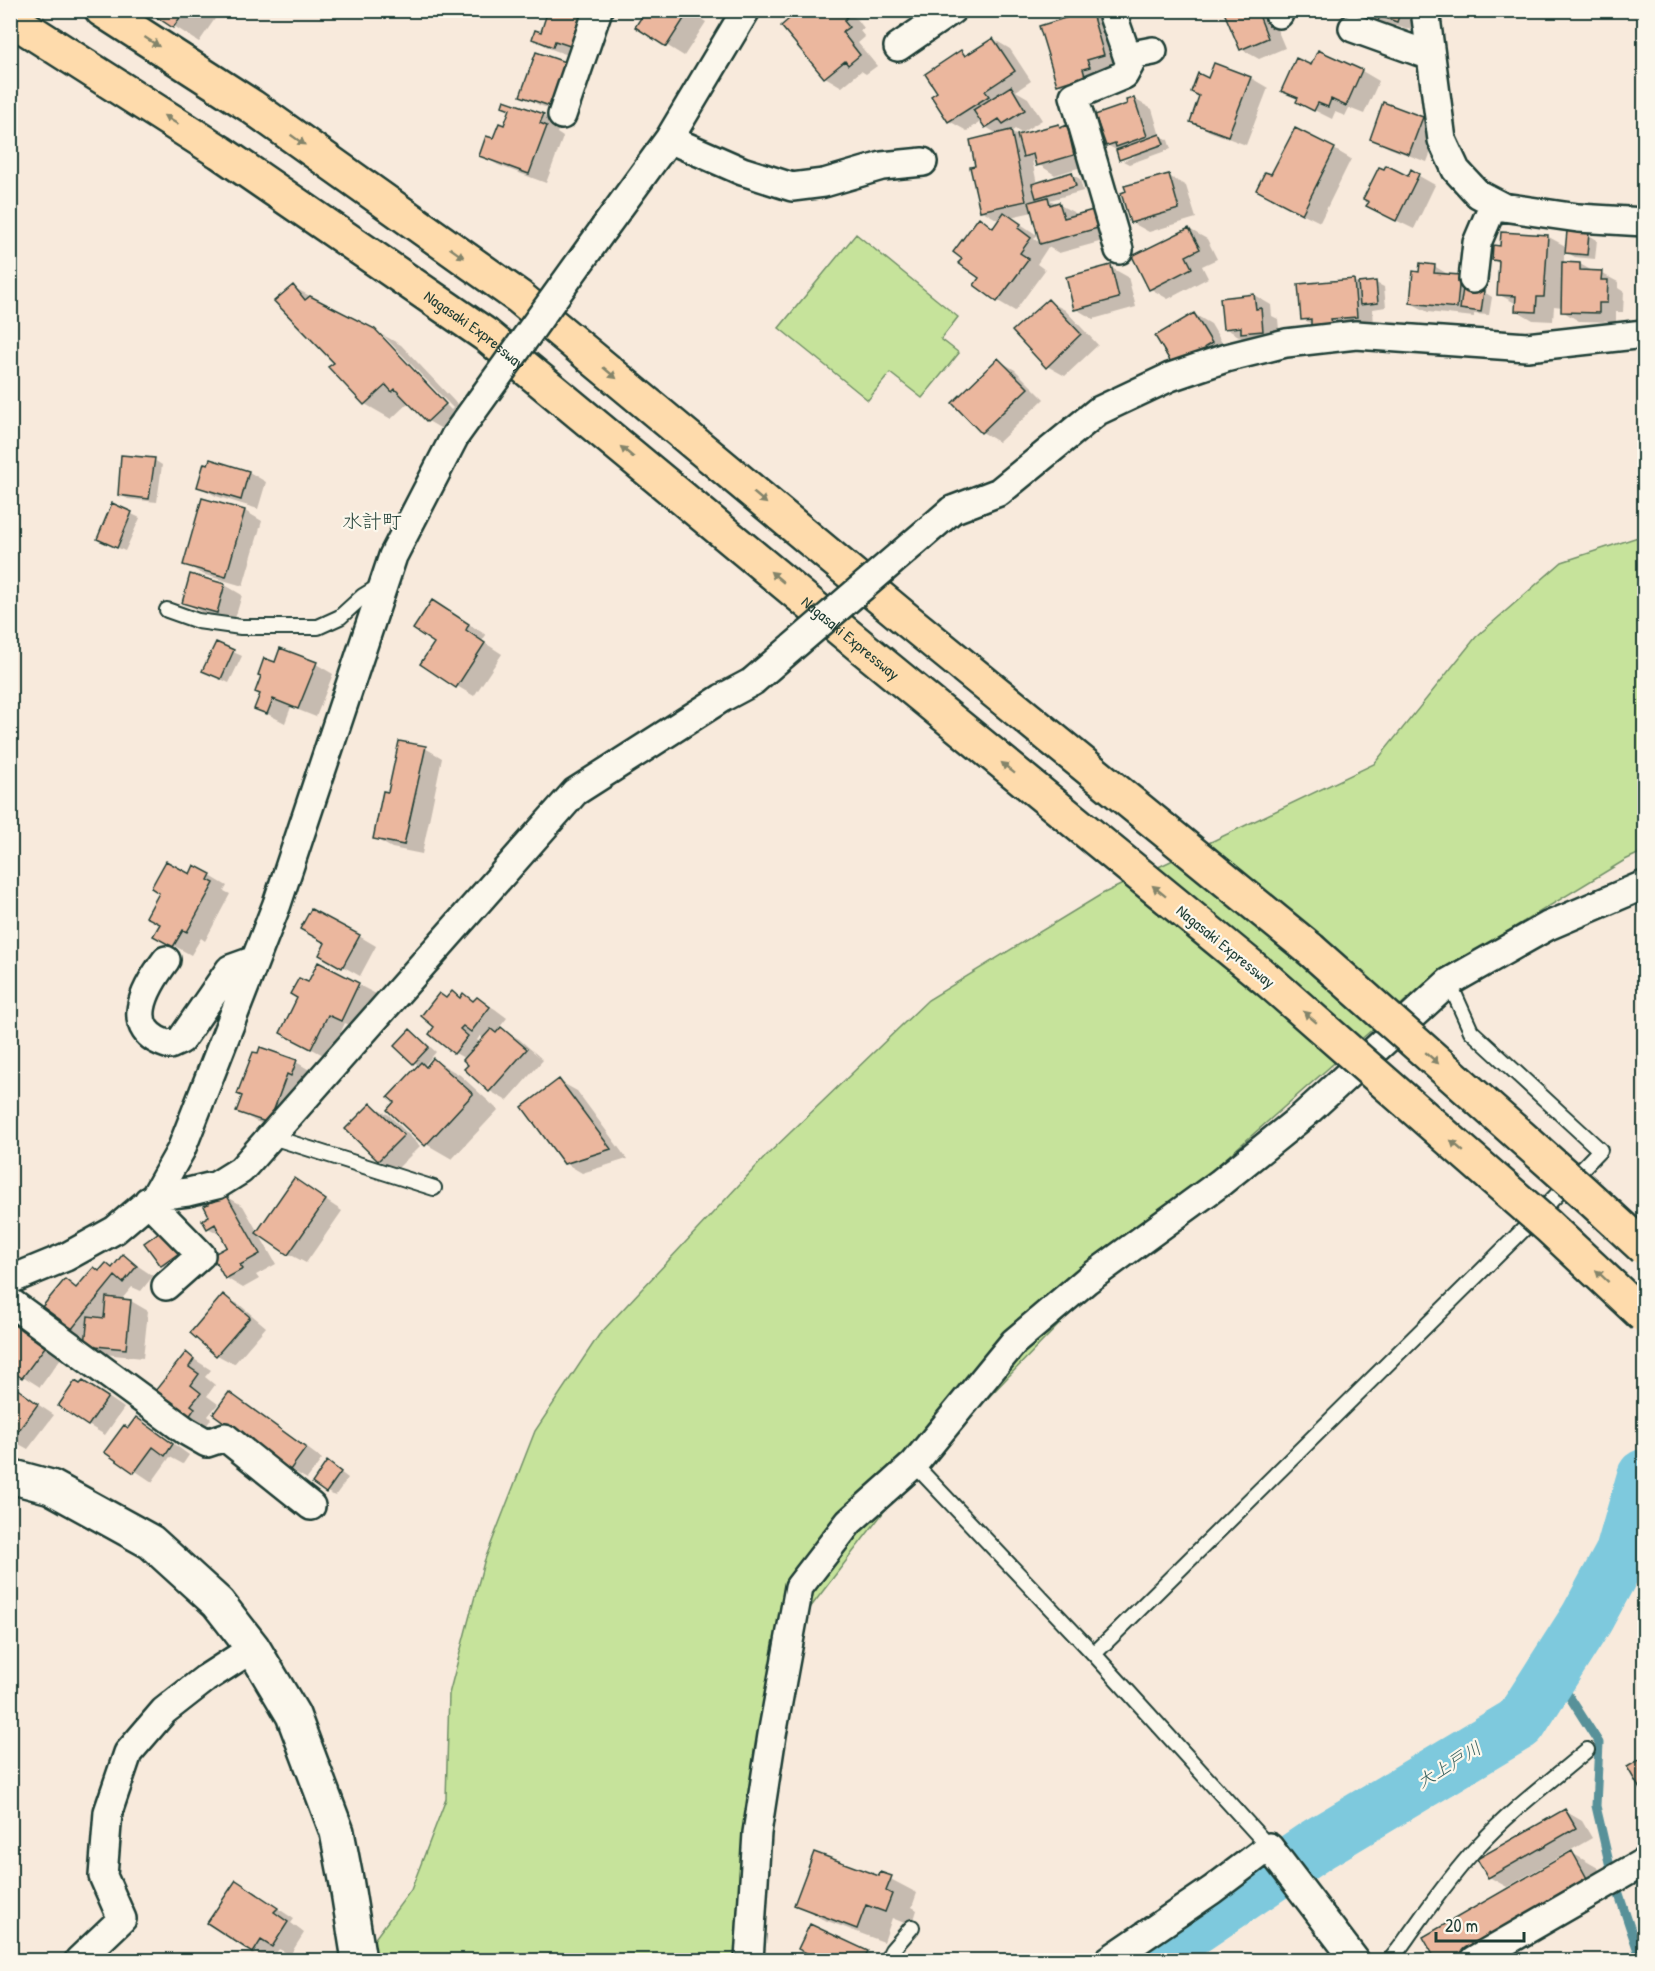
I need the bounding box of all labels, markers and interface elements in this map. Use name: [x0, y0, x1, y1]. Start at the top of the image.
one-way arrow: [143, 36, 159, 48]
one-way arrow: [163, 115, 179, 126]
one-way arrow: [290, 134, 306, 146]
one-way arrow: [449, 247, 465, 258]
street label: Nagasaki Expressway: [420, 285, 531, 375]
one-way arrow: [602, 366, 617, 379]
one-way arrow: [620, 446, 635, 459]
one-way arrow: [752, 491, 767, 504]
district label: 水計町: [342, 507, 402, 534]
one-way arrow: [769, 571, 784, 584]
street label: Nagasaki Expressway: [797, 591, 905, 685]
one-way arrow: [1000, 761, 1016, 774]
one-way arrow: [1152, 885, 1167, 898]
street label: Nagasaki Expressway: [1172, 899, 1280, 993]
one-way arrow: [1303, 1011, 1318, 1024]
one-way arrow: [1424, 1051, 1439, 1064]
one-way arrow: [1450, 1140, 1465, 1153]
one-way arrow: [1594, 1269, 1609, 1283]
water label: 大上戸川: [1411, 1735, 1486, 1794]
scale bar: [1436, 1905, 1524, 1943]
text: 20 m: [1445, 1913, 1478, 1938]

